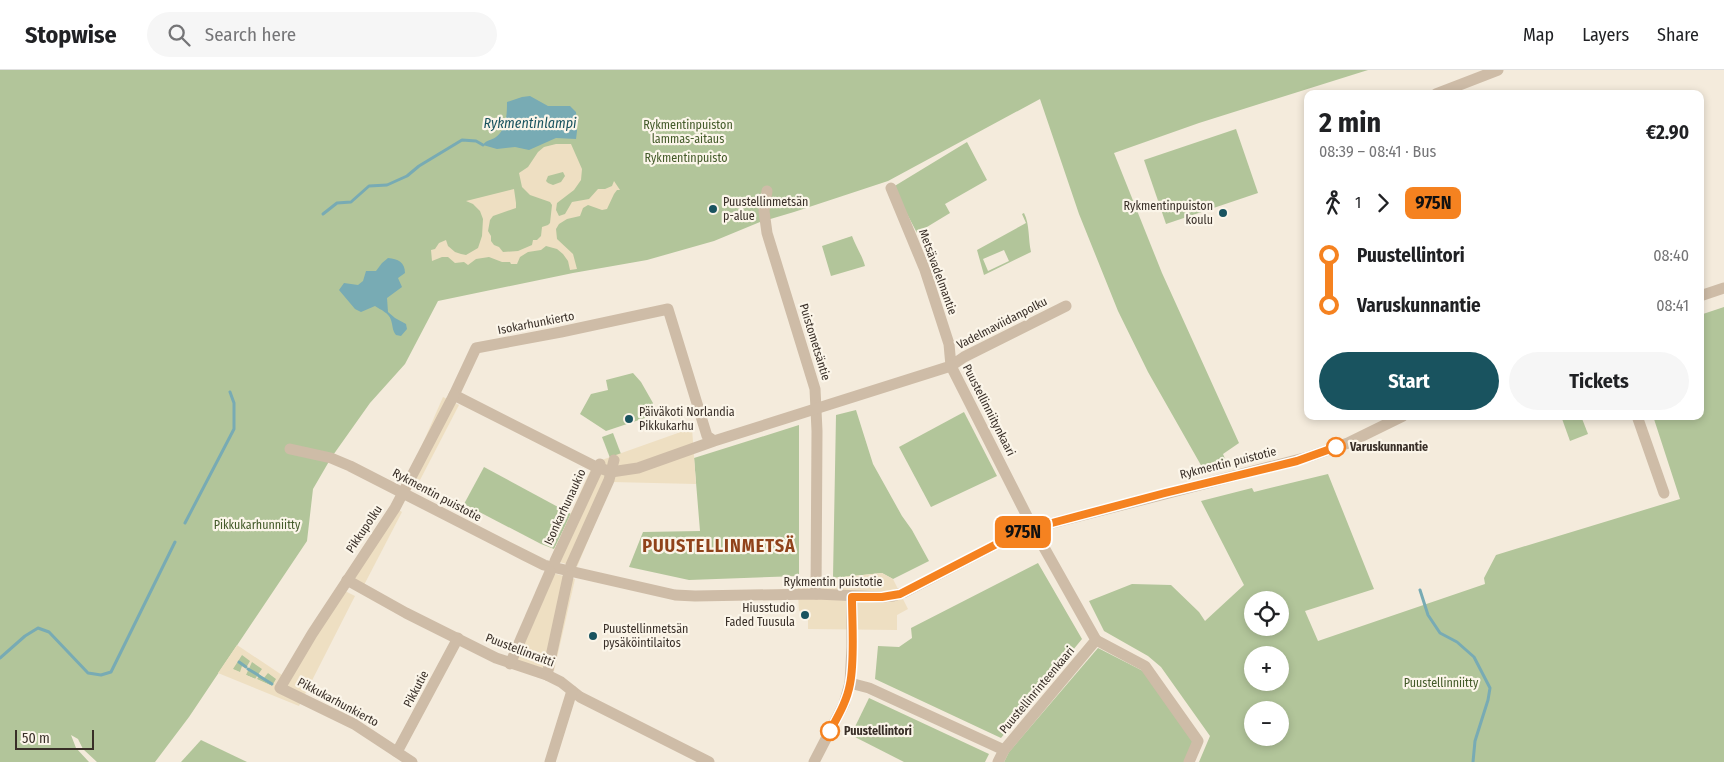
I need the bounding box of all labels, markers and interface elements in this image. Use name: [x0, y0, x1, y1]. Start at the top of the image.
search box: [147, 12, 497, 57]
text: Stopwise: [25, 21, 117, 49]
icon: search: [165, 21, 193, 49]
text: Search here: [205, 23, 296, 46]
text: Map: [1523, 24, 1554, 46]
text: Layers: [1582, 24, 1629, 46]
text: Share: [1657, 24, 1699, 46]
text: 2 min: [1319, 106, 1381, 139]
water label: Rykmentinlampi: [483, 115, 577, 132]
park label: Rykmentinpuiston lammas-aitaus: [643, 118, 733, 146]
text: €2.90: [1646, 121, 1689, 144]
text: 08:39 – 08:41 · Bus: [1319, 142, 1436, 161]
park label: Rykmentinpuisto: [644, 151, 728, 165]
icon: walk: [1319, 189, 1347, 217]
icon: forward: [1369, 189, 1397, 217]
text: 975N: [1415, 192, 1451, 214]
text: 1: [1355, 193, 1361, 212]
place label: Puustellinmetsän p-alue: [723, 195, 808, 223]
place label: Rykmentinpuiston koulu: [1124, 199, 1213, 227]
marker: Puustellinmetsän p-alue: [707, 203, 719, 215]
marker: Rykmentinpuiston koulu: [1217, 207, 1229, 219]
street label: Metsävadelmantie: [916, 227, 960, 317]
text: Puustellintori: [1357, 244, 1465, 267]
text: 08:40: [1653, 246, 1689, 265]
street label: Vadelmaviidanpolku: [954, 294, 1050, 352]
text: Varuskunnantie: [1357, 294, 1481, 317]
text: 08:41: [1656, 296, 1689, 315]
street label: Puistometsäntie: [797, 302, 833, 382]
street label: Isokarhunkierto: [496, 309, 576, 337]
button: Start: [1319, 352, 1499, 410]
button: Tickets: [1509, 352, 1689, 410]
street label: Puustellinniitynkaari: [960, 362, 1018, 458]
place label: Päiväkoti Norlandia Pikkukarhu: [639, 405, 735, 433]
marker: Päiväkoti Norlandia Pikkukarhu: [623, 413, 635, 425]
marker: Varuskunnantie: [1326, 437, 1346, 457]
place label: Varuskunnantie: [1349, 440, 1428, 454]
street label: Rykmentin puistotie: [1178, 444, 1278, 482]
street label: Rykmentin puistotie: [390, 466, 484, 524]
street label: Isonkarhunaukio: [541, 467, 589, 547]
street label: Pikkupolku: [343, 503, 385, 555]
line badge: 975N: [988, 516, 1058, 548]
park label: Pikkukarhunniitty: [214, 518, 301, 532]
text: 975N: [1005, 521, 1041, 543]
district label: PUUSTELLINMETSÄ: [642, 535, 796, 557]
street label: Rykmentin puistotie: [784, 575, 882, 589]
map controls: [1244, 591, 1289, 746]
button: locate: [1244, 591, 1289, 636]
place label: Hiusstudio Faded Tuusula: [725, 601, 795, 629]
marker: Hiusstudio Faded Tuusula: [799, 609, 811, 621]
place label: Puustellinmetsän pysäköintilaitos: [603, 622, 688, 650]
street label: Puustellinraitti: [484, 630, 556, 670]
marker: Puustellinmetsän pysäköintilaitos: [587, 630, 599, 642]
street label: Puustellinrinteenkaari: [997, 644, 1077, 736]
button: +: [1244, 646, 1289, 691]
street label: Pikkutie: [401, 668, 431, 710]
street label: Pikkukarhunkierto: [295, 675, 381, 729]
park label: Puustellinniitty: [1404, 676, 1479, 690]
button: −: [1244, 701, 1289, 746]
marker: Puustellintori: [820, 721, 840, 741]
place label: Puustellintori: [844, 724, 912, 738]
scale bar: [15, 727, 94, 750]
text: 50 m: [22, 730, 50, 747]

